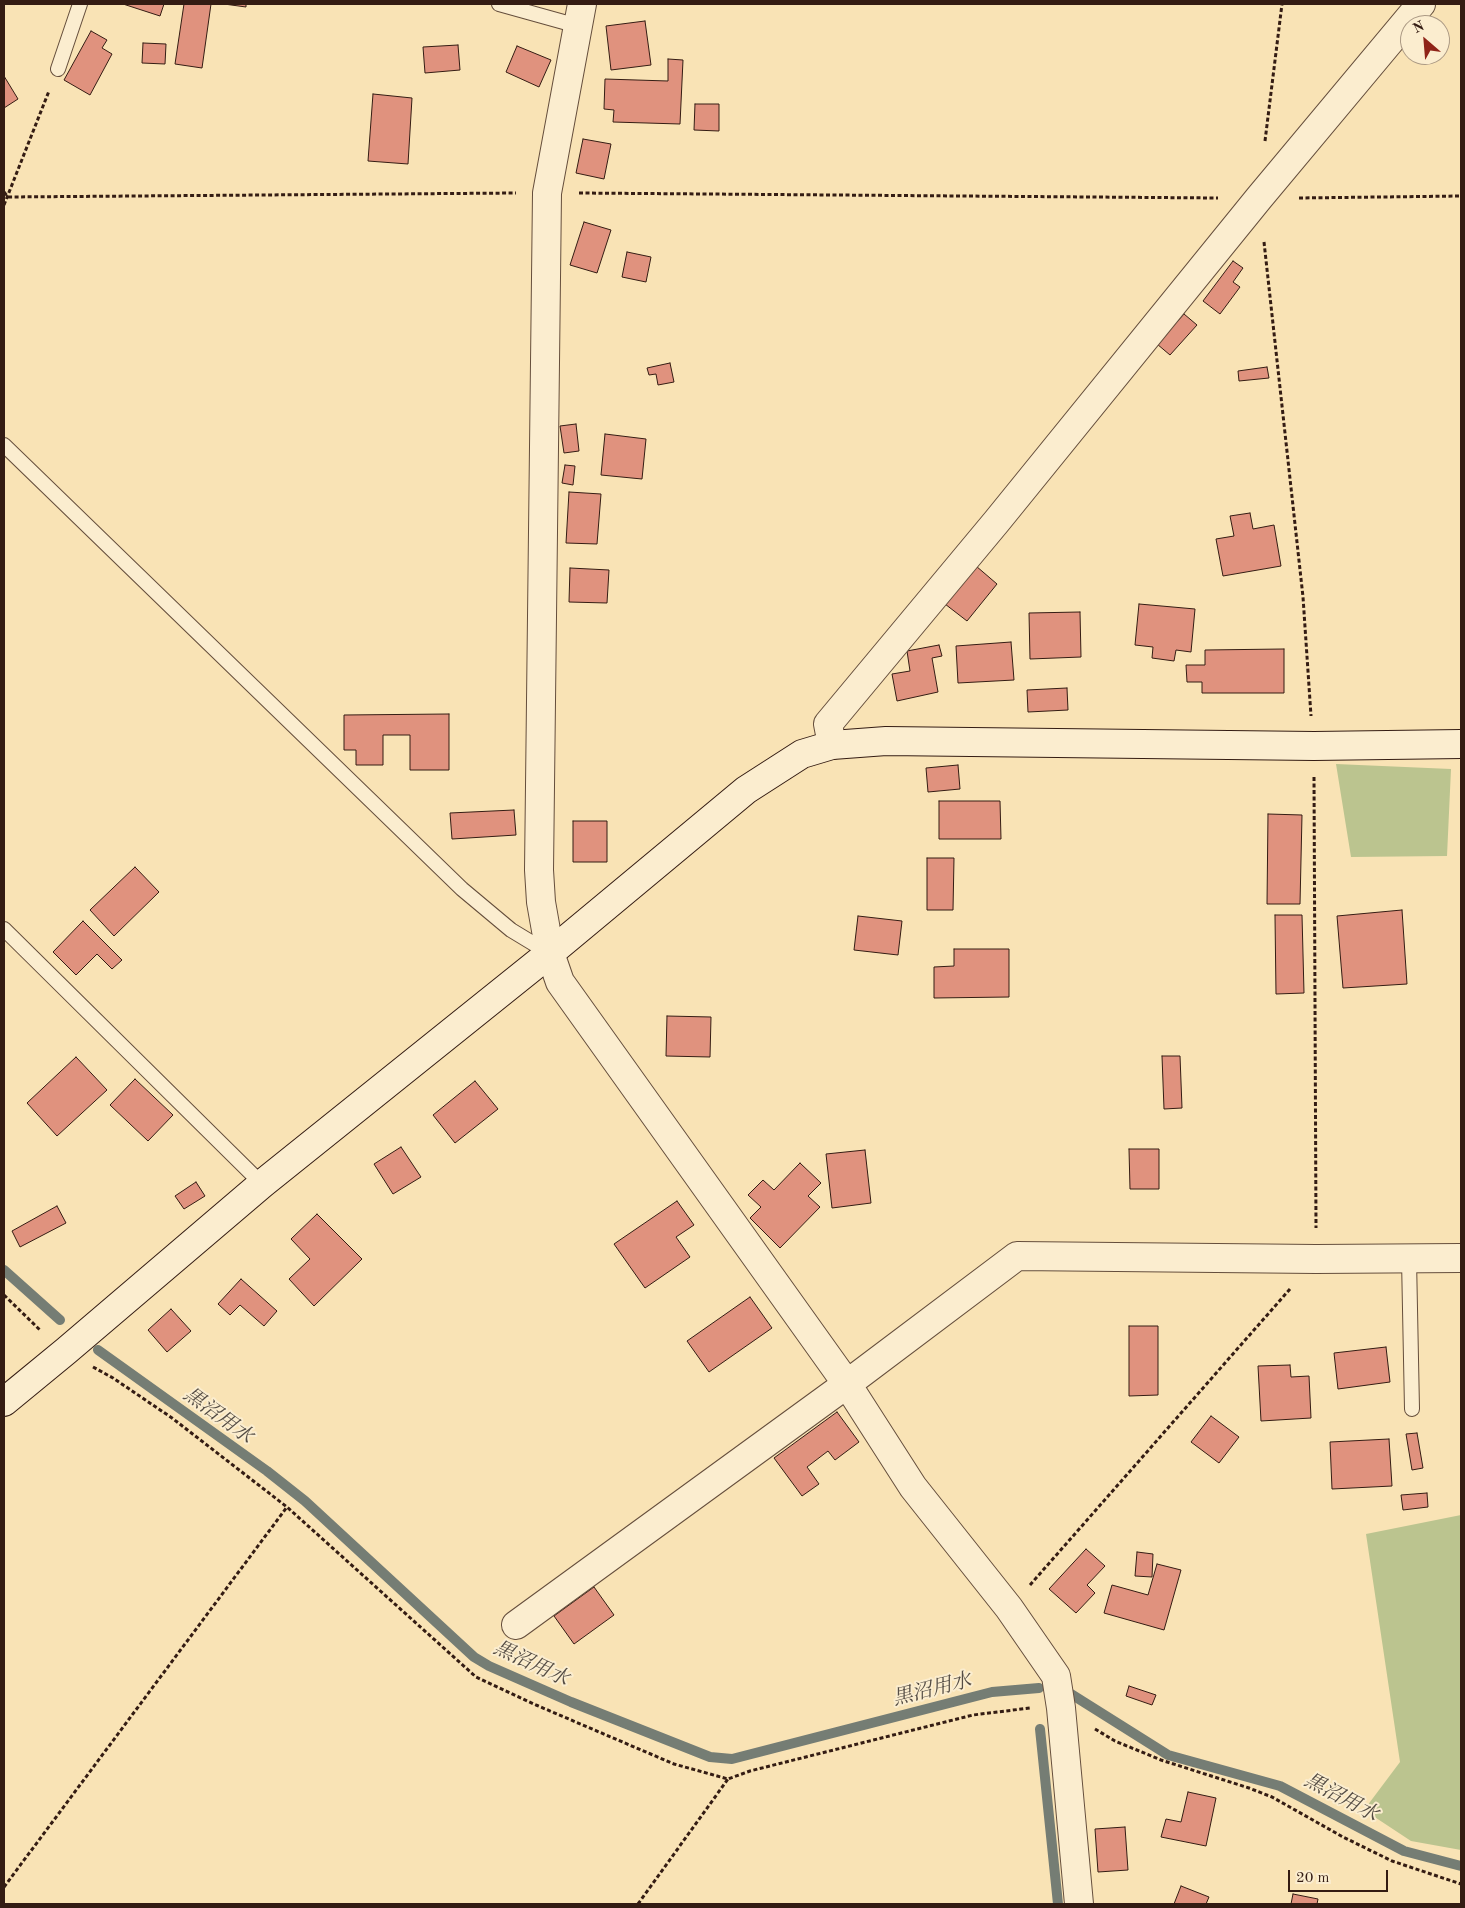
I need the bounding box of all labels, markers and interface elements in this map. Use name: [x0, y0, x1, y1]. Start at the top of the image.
north arrow: [1400, 15, 1450, 65]
text: N: [1411, 19, 1427, 36]
water label: 黒沼用水: [179, 1383, 257, 1449]
water label: 黒沼用水: [490, 1636, 572, 1692]
water label: 黒沼用水: [890, 1669, 974, 1711]
water label: 黒沼用水: [1300, 1769, 1382, 1827]
scale bar: [1290, 1860, 1390, 1892]
text: 20 m: [1296, 1871, 1330, 1886]

